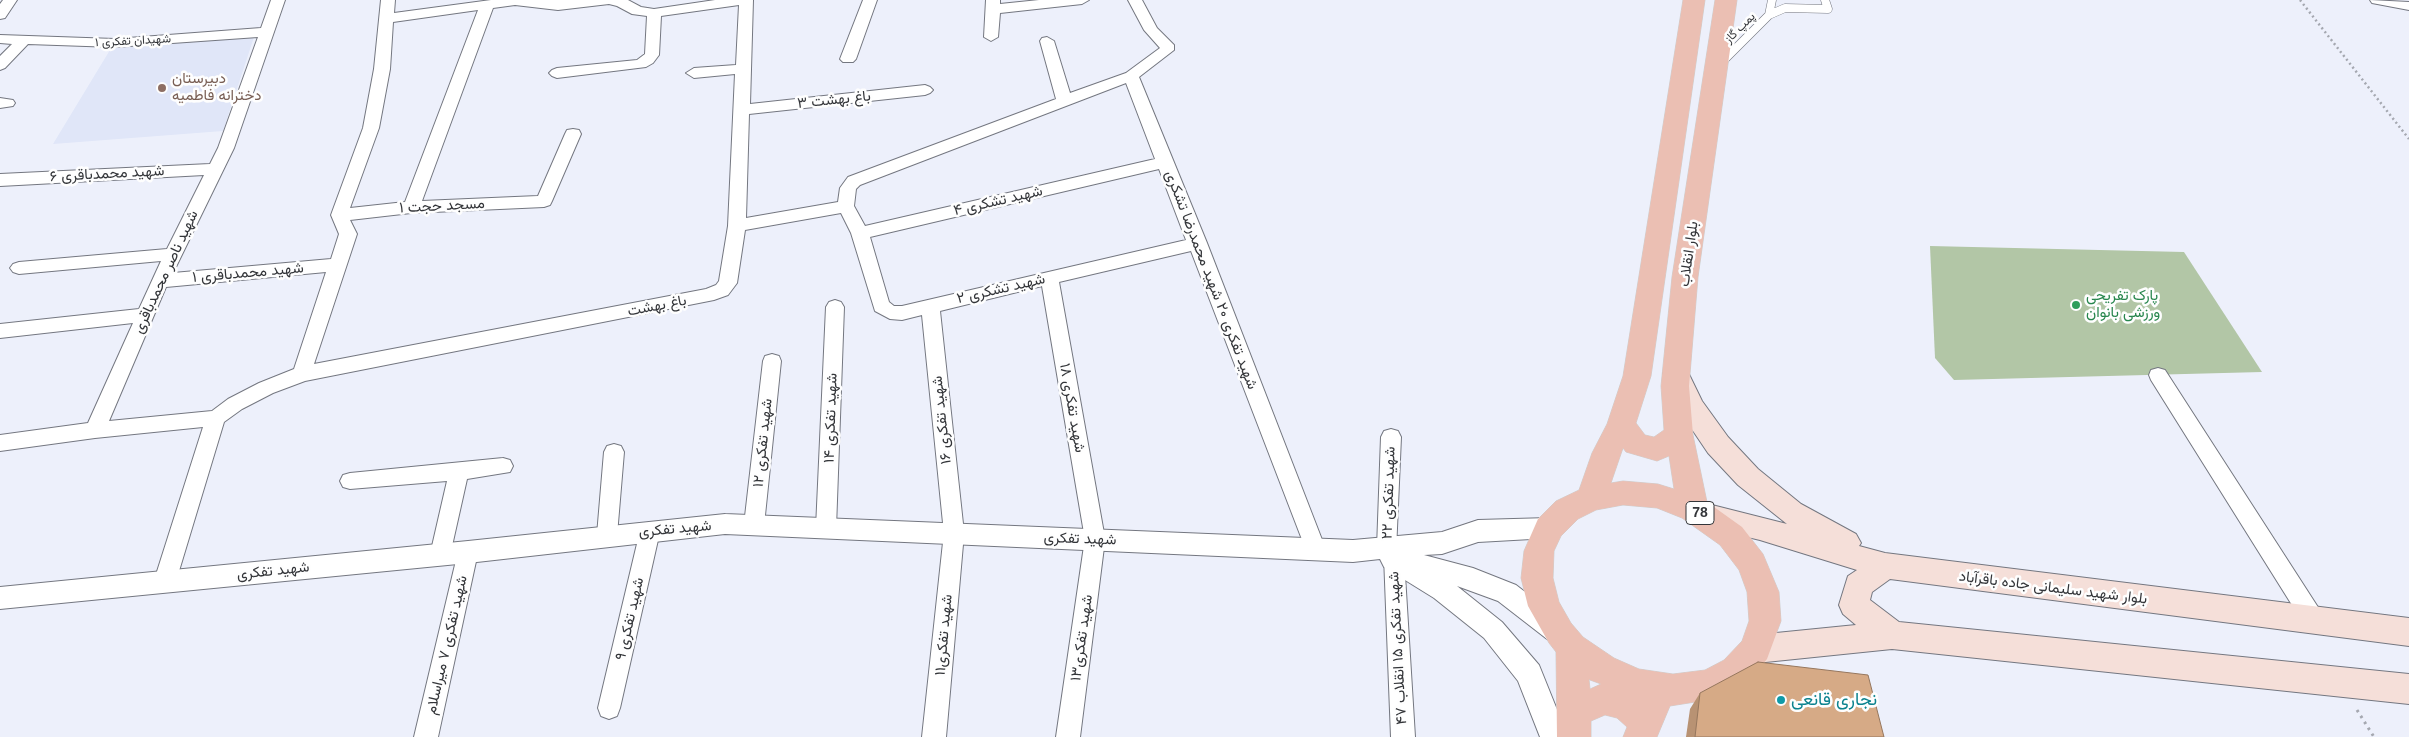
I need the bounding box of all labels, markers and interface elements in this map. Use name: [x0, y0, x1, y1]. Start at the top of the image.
street label: پمپ گاز: [1722, 10, 1758, 46]
street label: شهیدان تفکری ۱: [95, 32, 171, 50]
place label: دبیرستان دخترانه فاطمیه: [172, 70, 261, 105]
marker: دبیرستان دخترانه فاطمیه: [156, 82, 168, 94]
street label: باغ بهشت ۳: [796, 87, 872, 113]
street label: شهید محمدباقری ۶: [49, 162, 165, 186]
street label: شهید تفکری ۲۰ شهید محمدرضا تشکری: [1161, 168, 1261, 392]
street label: شهید تشکری ۴: [952, 182, 1044, 220]
street label: مسجد حجت ۱: [399, 195, 485, 217]
street label: شهید ناصر محمدباقری: [130, 207, 202, 337]
street label: بلوار انقلاب: [1675, 220, 1703, 288]
street label: شهید محمدباقری ۱: [192, 259, 304, 287]
street label: شهید تشکری ۲: [955, 270, 1047, 308]
place label: پارک تفریحی ورزشی بانوان: [2086, 287, 2160, 322]
street label: باغ بهشت: [626, 291, 688, 321]
marker: پارک تفریحی ورزشی بانوان: [2070, 299, 2082, 311]
street label: شهید تفکری ۱۸: [1055, 362, 1089, 454]
street label: شهید تفکری ۱۴: [820, 373, 842, 463]
street label: شهید تفکری ۱۶: [928, 375, 956, 465]
street label: شهید تفکری ۱۲: [749, 398, 777, 488]
street label: شهید تفکری ۲۲: [1378, 446, 1400, 540]
road number: 78: [1686, 502, 1714, 524]
street label: شهید تفکری: [638, 517, 712, 541]
street label: شهید تفکری: [1043, 529, 1117, 549]
street label: شهید تفکری: [236, 558, 310, 584]
street label: بلوار شهید سلیمانی جاده باقرآباد: [1958, 568, 2148, 608]
street label: شهید تفکری ۱۵ انقلاب ۴۷: [1385, 571, 1411, 725]
street label: شهید تفکری ۷ میراسلام: [422, 574, 472, 716]
street label: شهید تفکری ۹: [612, 576, 648, 662]
street label: شهید تفکری۱۱: [931, 594, 957, 676]
street label: شهید تفکری۱۳: [1067, 594, 1097, 682]
place label: نجاری قانعی: [1791, 689, 1877, 711]
marker: نجاری قانعی: [1775, 694, 1787, 706]

